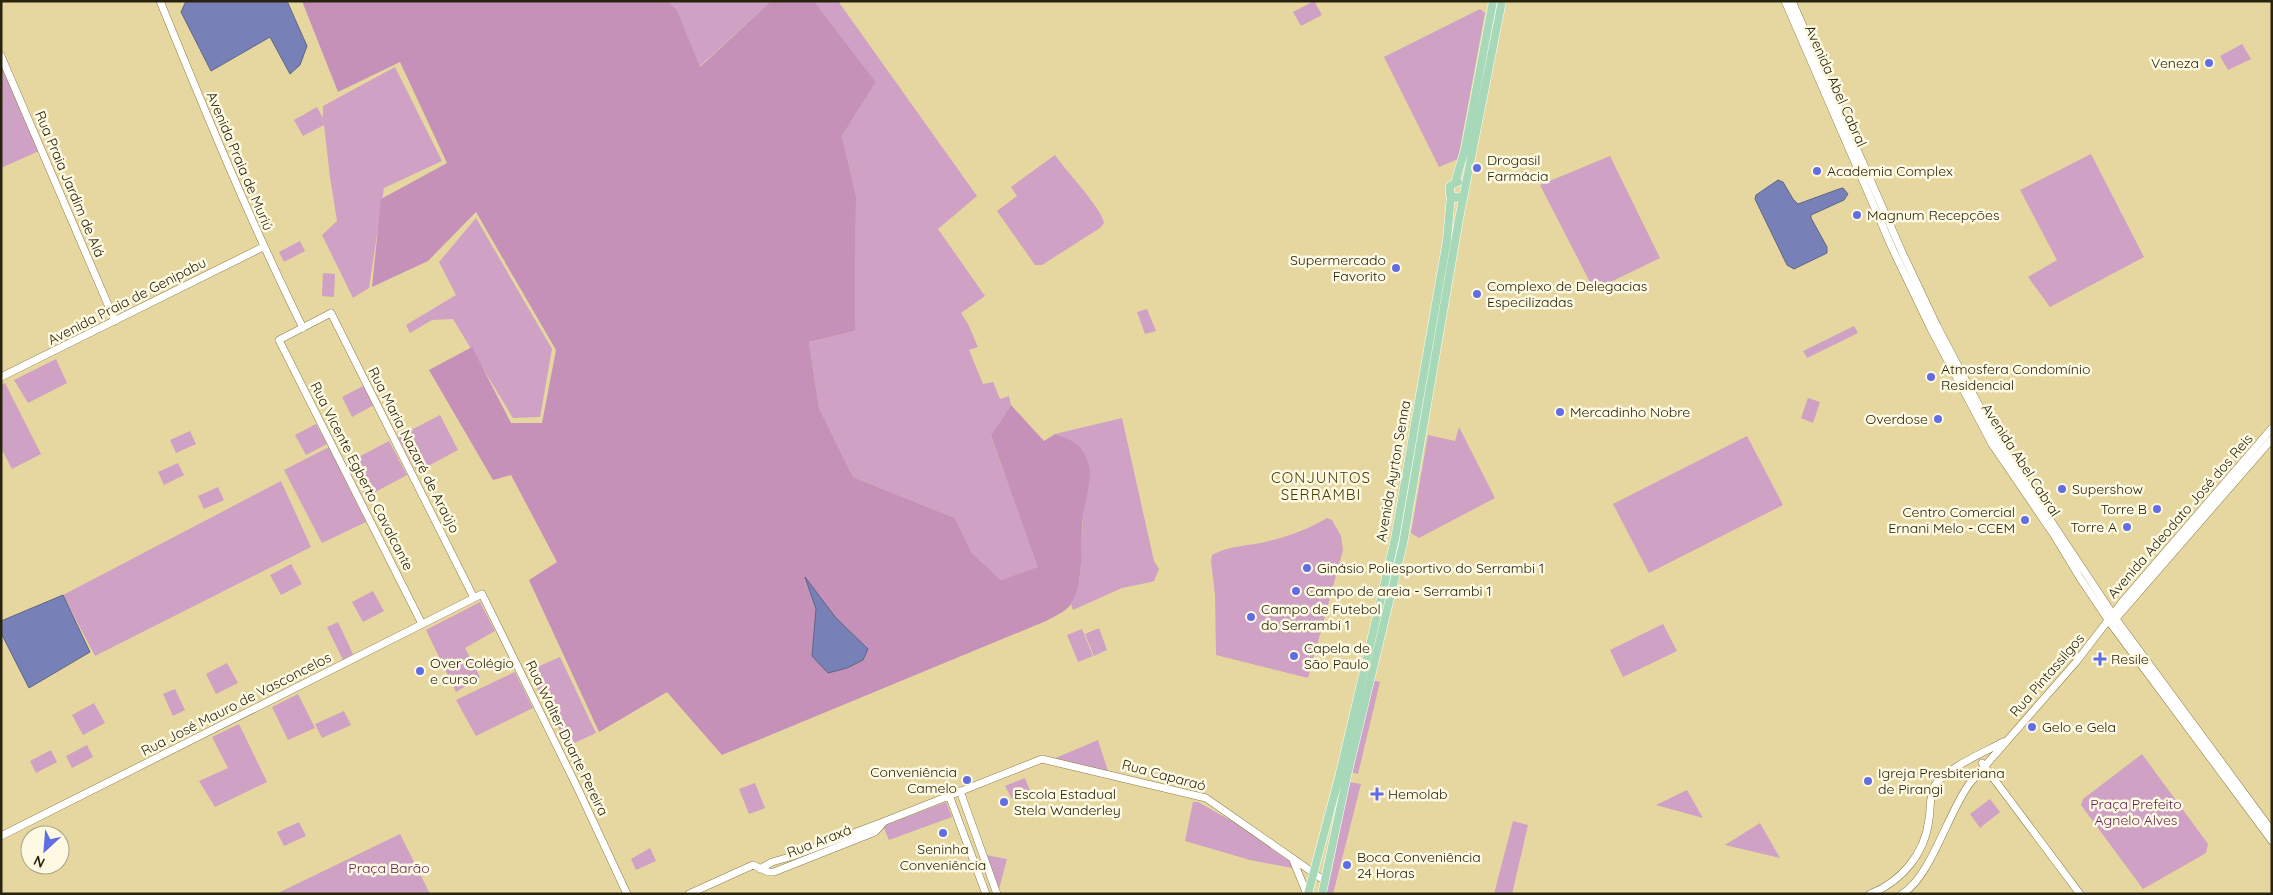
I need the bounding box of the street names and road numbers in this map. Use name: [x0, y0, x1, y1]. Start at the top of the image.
street label: Avenida Abel Cabral: [1801, 22, 1871, 150]
street label: Avenida Praia de Muriú: [203, 89, 277, 233]
street label: Rua Praia Jardim de Alá: [31, 108, 109, 260]
street label: Avenida Praia de Genipabu: [45, 253, 209, 349]
street label: Rua Maria Nazaré de Araújo: [364, 364, 464, 536]
street label: Rua Vicente Egberto Cavalcante: [306, 379, 418, 574]
street label: Avenida Ayrton Senna: [1372, 399, 1414, 543]
street label: Avenida Abel Cabral: [1978, 400, 2064, 520]
street label: Avenida Adeodato José dos Reis: [2104, 430, 2256, 602]
street label: Rua Pintassilgos: [2006, 630, 2088, 720]
street label: Rua José Mauro de Vasconcelos: [138, 648, 334, 760]
street label: Rua Walter Duarte Pereira: [522, 657, 612, 819]
street label: Rua Caparaó: [1120, 755, 1208, 795]
street label: Rua Araxá: [784, 820, 854, 862]

